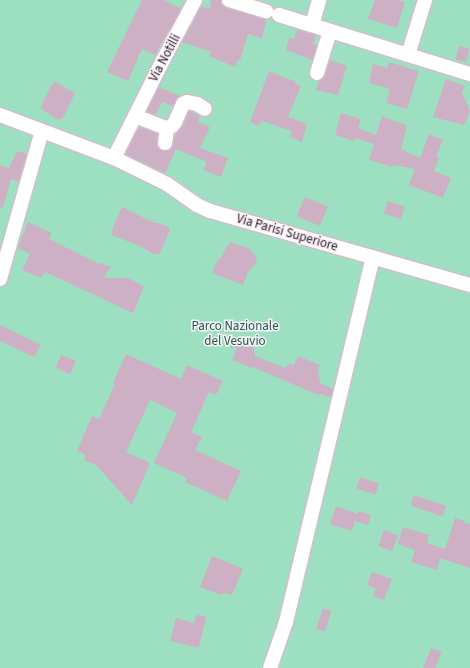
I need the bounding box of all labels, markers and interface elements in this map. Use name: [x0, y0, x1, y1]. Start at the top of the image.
street label: Via Notilli: [146, 32, 184, 84]
street label: Via Parisi Superiore: [235, 211, 339, 255]
park label: Parco Nazionale del Vesuvio: [191, 319, 279, 350]

